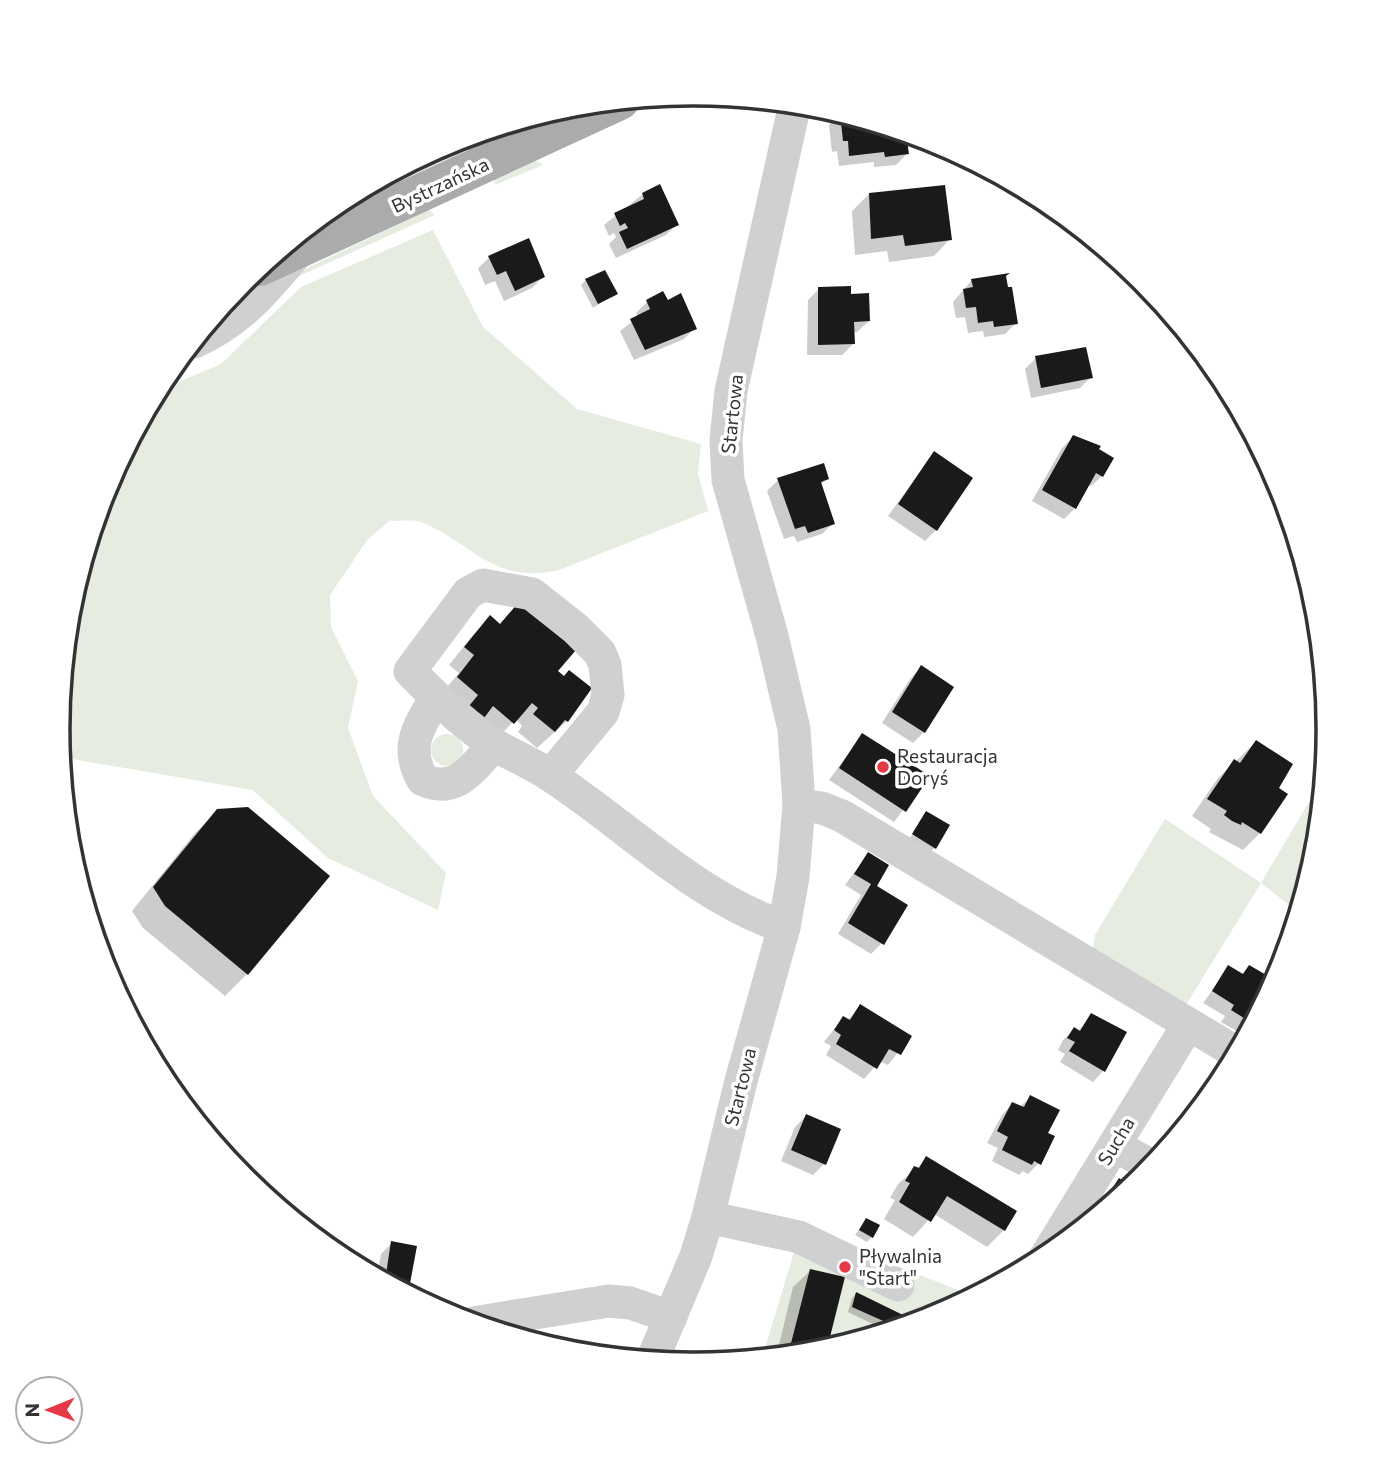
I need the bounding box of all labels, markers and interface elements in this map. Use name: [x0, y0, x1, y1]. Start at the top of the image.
street label: Bystrzańska: [387, 152, 492, 217]
street label: Startowa: [716, 373, 747, 455]
place label: Restauracja Doryś: [897, 744, 998, 789]
marker: Restauracja Doryś: [875, 759, 891, 775]
street label: Startowa: [719, 1045, 760, 1128]
street label: Sucha: [1092, 1113, 1139, 1169]
place label: Pływalnia "Start": [859, 1244, 942, 1289]
marker: Pływalnia "Start": [837, 1259, 853, 1275]
north arrow: [14, 1375, 84, 1445]
text: N: [20, 1403, 43, 1418]

